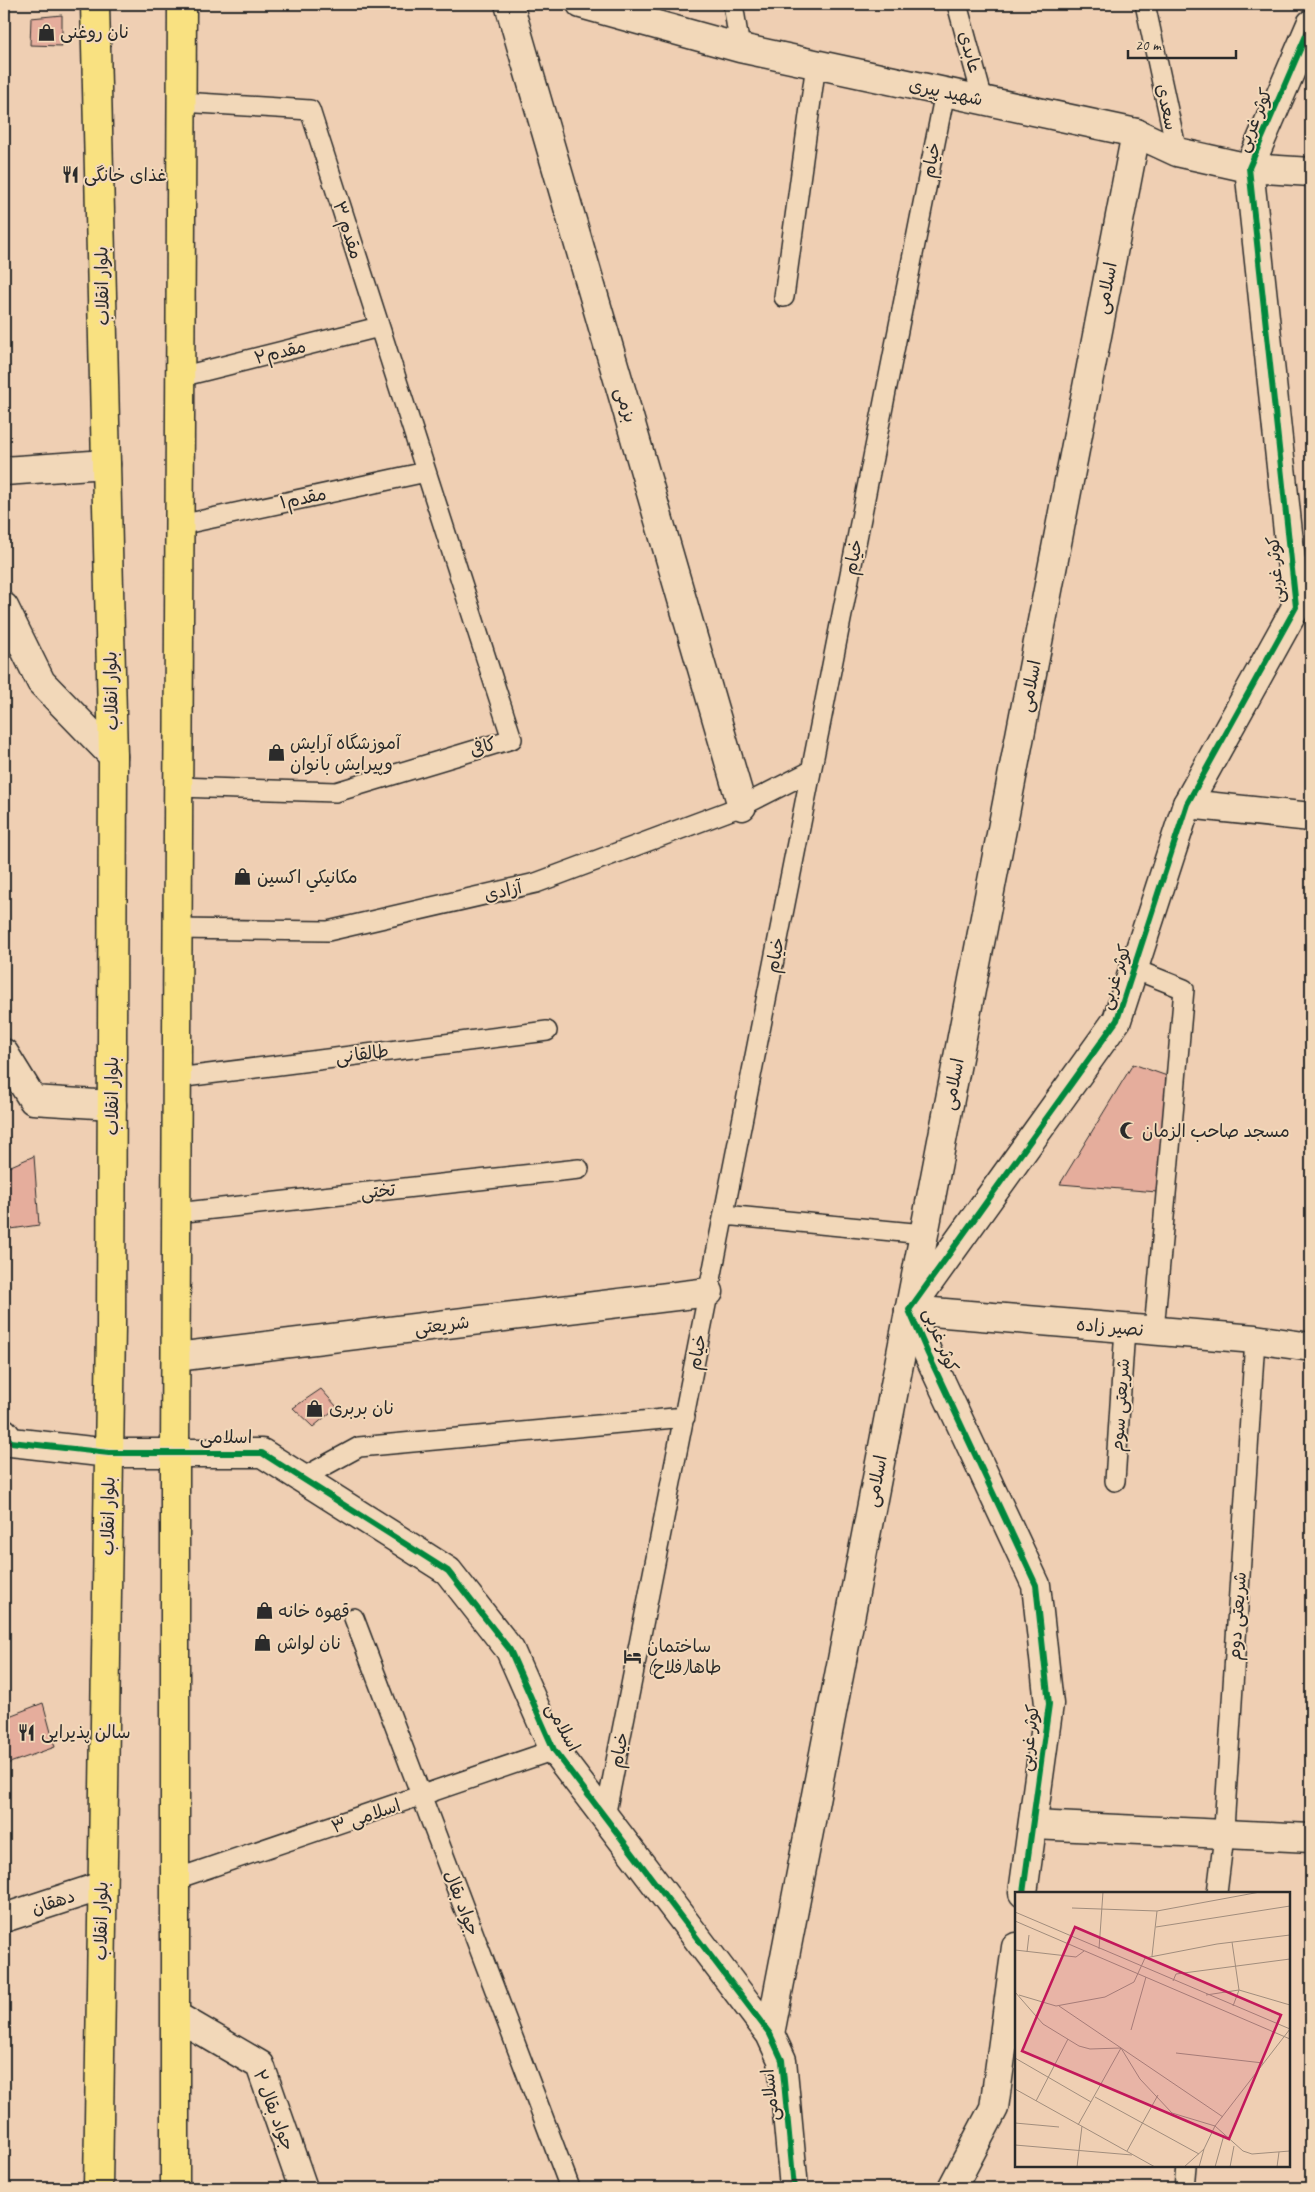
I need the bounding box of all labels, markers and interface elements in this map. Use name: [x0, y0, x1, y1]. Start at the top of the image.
place label: نان روغنی: [60, 21, 129, 43]
shop icon: نان روغنی: [36, 22, 56, 42]
street label: عابدی: [954, 28, 986, 76]
scale bar: [1128, 28, 1235, 60]
text: 20 m: [1135, 36, 1162, 55]
street label: شهید پیری: [907, 73, 985, 112]
street label: سعدی: [1151, 82, 1183, 132]
street label: کوثر غربی: [1231, 85, 1277, 155]
street label: خیام: [917, 140, 948, 180]
place label: غذای خانگی: [84, 164, 167, 186]
restaurant icon: غذای خانگی: [60, 165, 80, 185]
street label: مقدم ۳: [325, 198, 368, 263]
street label: بلوار انقلاب: [90, 246, 114, 326]
street label: اسلامی: [1090, 260, 1122, 316]
street label: مقدم۲: [252, 335, 309, 372]
street label: بزمی: [611, 385, 641, 425]
street label: مقدم۱: [278, 482, 329, 517]
street label: کوثر غربی: [1262, 535, 1288, 604]
street label: خیام: [839, 537, 870, 577]
street label: بلوار انقلاب: [99, 651, 123, 731]
street label: اسلامی: [1014, 658, 1046, 714]
place label: آموزشگاه آرایش وپیرایش بانوان: [290, 732, 402, 776]
street label: کافی: [467, 732, 499, 761]
shop icon: آموزشگاه آرایش وپیرایش بانوان: [266, 743, 286, 763]
place label: مكانيكي اكسين: [257, 866, 358, 893]
shop icon: مكانيكي اكسين: [233, 867, 253, 887]
street label: آزادی: [482, 876, 526, 906]
street label: خیام: [761, 935, 792, 975]
street label: کوثر غربی: [1094, 941, 1136, 1012]
street label: طالقانی: [334, 1040, 390, 1068]
street label: بلوار انقلاب: [101, 1056, 123, 1136]
street label: اسلامی: [937, 1056, 969, 1112]
place label: مسجد صاحب الزمان: [1142, 1120, 1290, 1142]
mosque icon: مسجد صاحب الزمان: [1118, 1121, 1138, 1141]
street label: تختی: [359, 1178, 397, 1204]
street label: کوثر غربی: [919, 1305, 963, 1376]
street label: شریعتی: [413, 1311, 471, 1339]
street label: نصیر زاده: [1075, 1313, 1145, 1341]
street label: خیام: [683, 1332, 714, 1372]
street label: شریعتی سوم: [1106, 1357, 1137, 1453]
place label: نان بربری: [329, 1397, 394, 1419]
shop icon: نان بربری: [305, 1398, 325, 1418]
street label: اسلامی: [200, 1426, 252, 1448]
street label: اسلامی: [860, 1453, 892, 1509]
street label: بلوار انقلاب: [96, 1476, 120, 1556]
street label: شریعتی دوم: [1223, 1571, 1254, 1661]
place label: قهوه خانه: [278, 1600, 350, 1623]
shop icon: قهوه خانه: [254, 1601, 274, 1621]
place label: نان لواش: [277, 1632, 341, 1655]
shop icon: نان لواش: [253, 1633, 273, 1653]
place label: ساختمان طاها(فلاح): [647, 1635, 721, 1679]
hotel icon: ساختمان طاها(فلاح): [623, 1646, 643, 1666]
street label: اسلامی: [541, 1699, 585, 1755]
street label: کوثر غربی: [1014, 1703, 1044, 1773]
place label: سالن پذیرایی: [41, 1721, 131, 1744]
restaurant icon: سالن پذیرایی: [17, 1722, 37, 1742]
street label: خیام: [605, 1730, 636, 1770]
street label: اسلامی ۳: [329, 1794, 403, 1838]
street label: جواد بقال: [439, 1867, 485, 1939]
street label: بلوار انقلاب: [89, 1881, 113, 1961]
street label: دهقان: [28, 1885, 78, 1919]
inset map: [1015, 1892, 1290, 2167]
street label: جواد بقال ۲: [248, 2066, 300, 2154]
street label: اسلامی: [756, 2068, 784, 2122]

